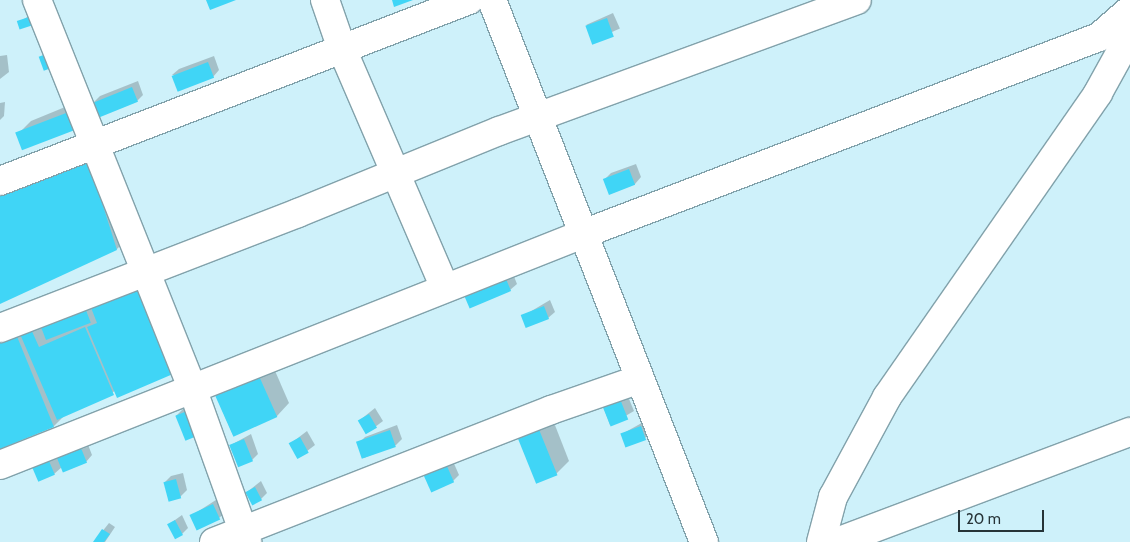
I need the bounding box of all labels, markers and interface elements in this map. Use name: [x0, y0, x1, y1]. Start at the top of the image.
scale bar: [960, 500, 1046, 532]
text: 20 m: [966, 510, 1001, 528]

